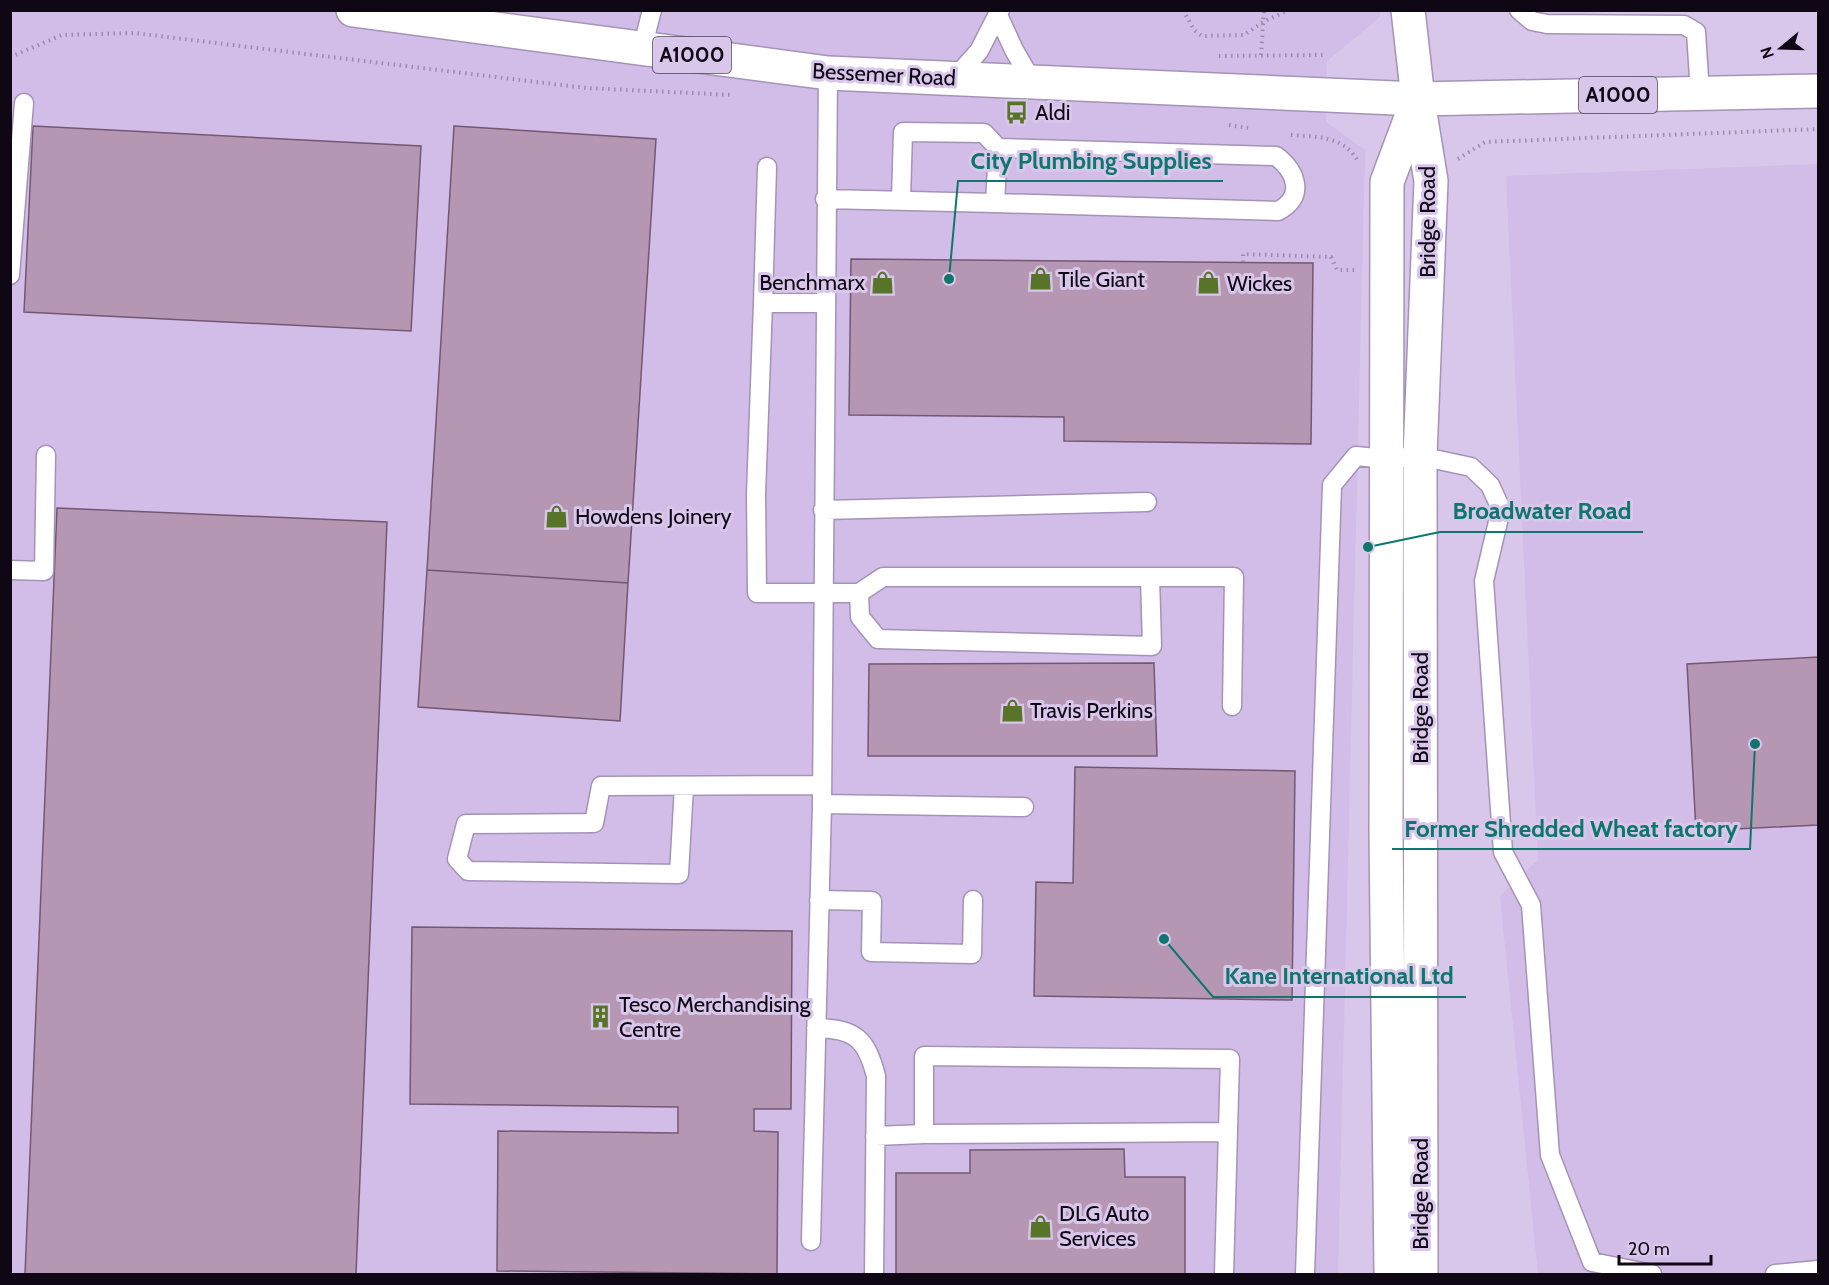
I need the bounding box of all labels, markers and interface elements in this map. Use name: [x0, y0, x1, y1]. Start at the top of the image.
north arrow: [1751, 18, 1811, 78]
road number: A1000: [653, 37, 731, 73]
text: N: [1756, 44, 1778, 61]
street label: Bessemer Road: [811, 57, 957, 92]
road number: A1000: [1579, 77, 1657, 113]
bus stop icon: Aldi: [1004, 99, 1030, 125]
place label: Aldi: [1035, 99, 1070, 126]
callout: City Plumbing Supplies: [958, 139, 1223, 181]
text: City Plumbing Supplies: [970, 146, 1212, 175]
street label: Bridge Road: [1414, 166, 1441, 278]
shop icon: Tile Giant: [1027, 266, 1053, 292]
place label: Tile Giant: [1058, 266, 1145, 293]
place label: Benchmarx: [759, 269, 866, 296]
shop icon: Benchmarx: [870, 269, 896, 295]
shop icon: Wickes: [1196, 270, 1222, 296]
place label: Wickes: [1227, 270, 1292, 297]
callout: Broadwater Road: [1440, 490, 1643, 532]
text: Broadwater Road: [1453, 496, 1631, 525]
shop icon: Howdens Joinery: [544, 503, 570, 529]
place label: Howdens Joinery: [575, 503, 732, 530]
street label: Bridge Road: [1407, 652, 1434, 764]
shop icon: Travis Perkins: [999, 697, 1025, 723]
place label: Travis Perkins: [1030, 697, 1153, 724]
callout: Former Shredded Wheat factory: [1392, 807, 1750, 849]
text: Former Shredded Wheat factory: [1404, 814, 1738, 843]
callout: Kane International Ltd: [1213, 955, 1466, 997]
text: Kane International Ltd: [1224, 961, 1454, 990]
place label: Tesco Merchandising Centre: [619, 991, 811, 1043]
building icon: Tesco Merchandising Centre: [588, 1004, 614, 1030]
street label: Bridge Road: [1407, 1138, 1434, 1250]
place label: DLG Auto Services: [1059, 1200, 1149, 1252]
shop icon: DLG Auto Services: [1028, 1213, 1054, 1239]
scale bar: [1619, 1228, 1710, 1266]
text: 20 m: [1628, 1238, 1670, 1260]

